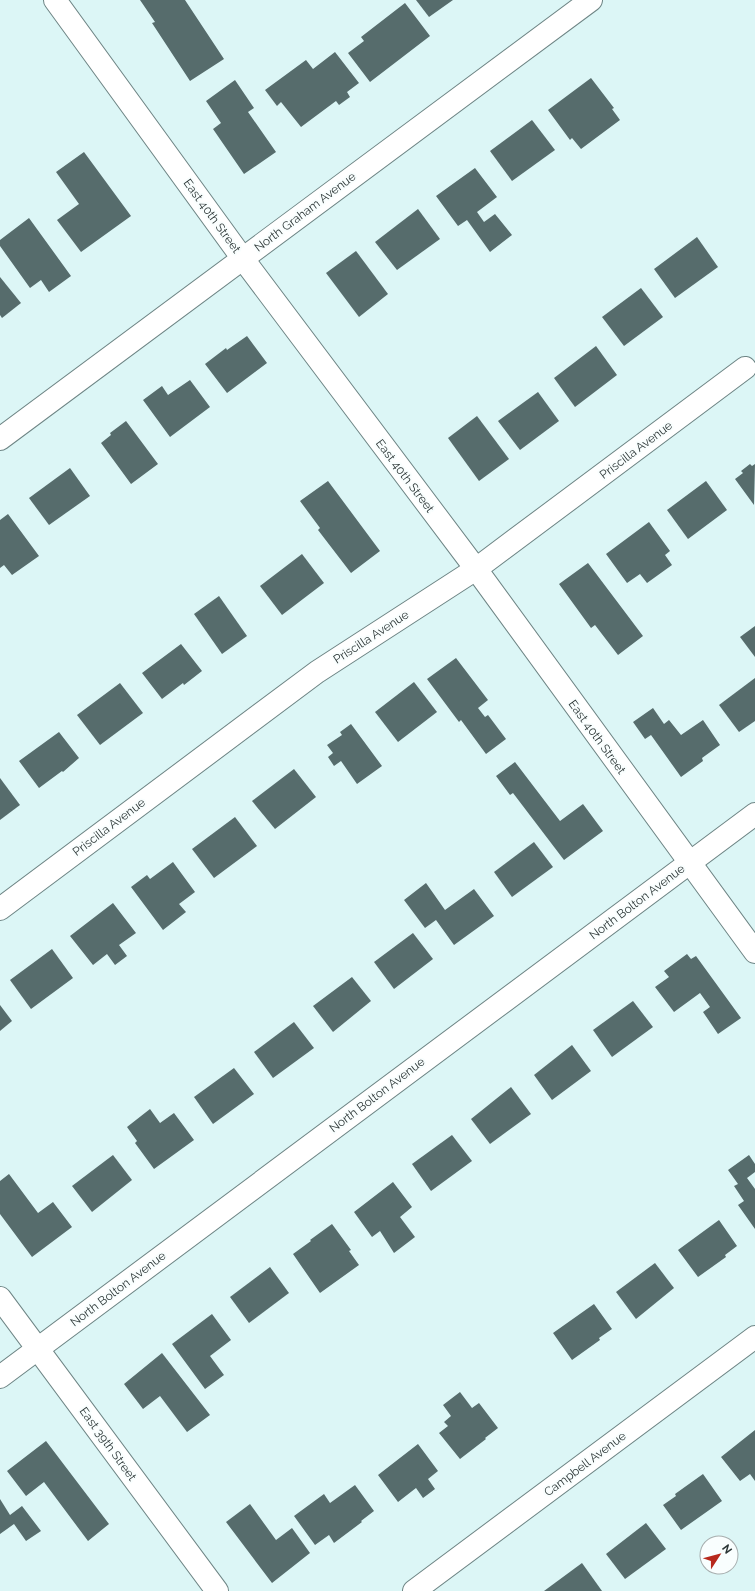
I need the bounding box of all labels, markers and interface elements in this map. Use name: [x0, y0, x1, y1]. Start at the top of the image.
street label: North Graham Avenue: [252, 169, 358, 255]
street label: East 40th Street: [180, 176, 244, 256]
street label: Priscilla Avenue: [597, 418, 675, 482]
street label: East 40th Street: [373, 437, 437, 515]
street label: Priscilla Avenue: [331, 607, 411, 667]
street label: East 40th Street: [565, 697, 629, 777]
street label: Priscilla Avenue: [70, 795, 148, 859]
street label: North Bolton Avenue: [587, 862, 687, 942]
street label: North Bolton Avenue: [327, 1055, 427, 1135]
street label: North Bolton Avenue: [68, 1249, 168, 1329]
street label: East 39th Street: [77, 1404, 139, 1484]
street label: Campbell Avenue: [541, 1429, 629, 1499]
north arrow: [699, 1535, 739, 1575]
text: N: [719, 1542, 734, 1557]

